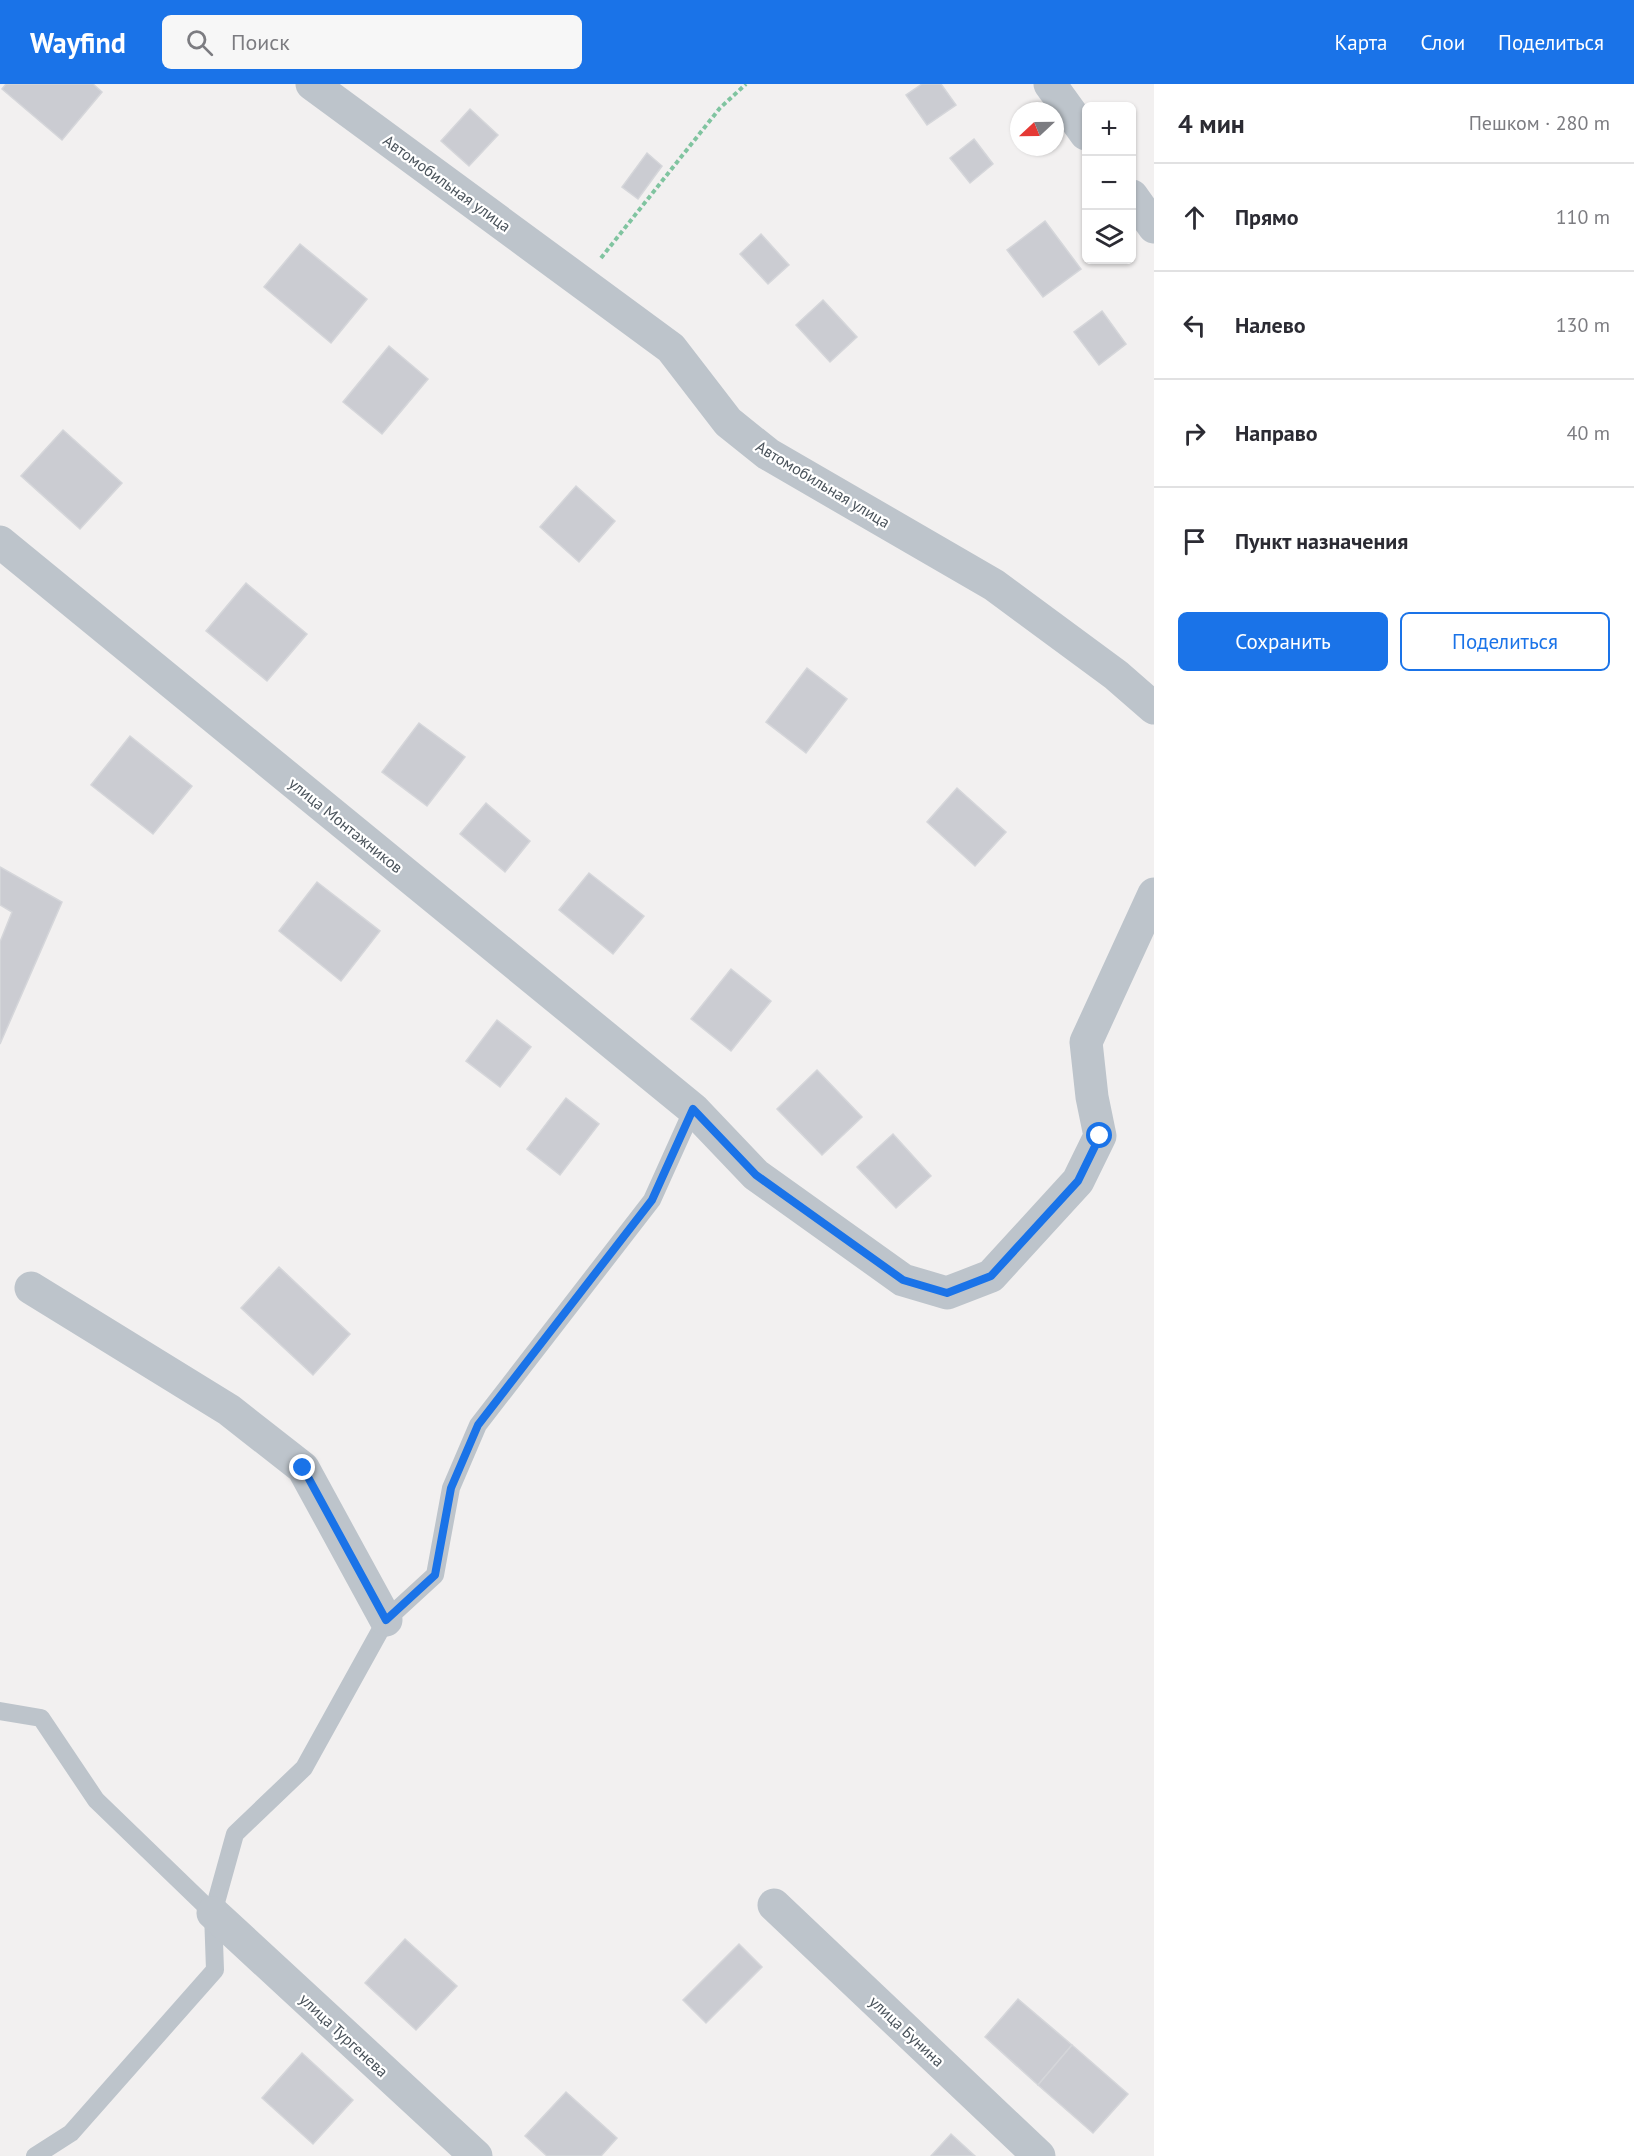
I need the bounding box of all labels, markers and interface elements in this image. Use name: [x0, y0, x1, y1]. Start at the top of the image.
search box: [162, 15, 582, 69]
text: Wayfind: [30, 24, 126, 61]
icon: search: [183, 26, 216, 59]
text: Поиск: [231, 28, 290, 56]
text: Карта: [1334, 29, 1387, 56]
text: Слои: [1420, 29, 1465, 56]
text: Поделиться: [1498, 29, 1604, 56]
north arrow: [1010, 102, 1064, 156]
map controls: [1082, 102, 1136, 264]
button: +: [1082, 102, 1136, 156]
text: 4 мин: [1178, 107, 1245, 140]
text: Пешком · 280 m: [1469, 110, 1610, 136]
street label: Автомобильная улица: [379, 130, 515, 236]
button: −: [1082, 156, 1136, 210]
icon: ahead: [1178, 201, 1211, 234]
text: Прямо: [1235, 203, 1298, 231]
text: 110 m: [1556, 204, 1610, 230]
button: layers: [1082, 210, 1136, 264]
icon: left: [1178, 309, 1211, 342]
text: Налево: [1235, 311, 1306, 339]
text: 130 m: [1556, 312, 1610, 338]
icon: right: [1178, 417, 1211, 450]
text: Направо: [1235, 419, 1318, 447]
text: 40 m: [1567, 420, 1610, 446]
street label: Автомобильная улица: [752, 436, 894, 532]
icon: arrive: [1178, 525, 1211, 558]
text: Пункт назначения: [1235, 527, 1408, 555]
button: Сохранить: [1178, 612, 1388, 671]
button: Поделиться: [1400, 612, 1610, 671]
street label: улица Монтажников: [285, 773, 407, 877]
route start: [1086, 1122, 1112, 1148]
route end: [289, 1454, 315, 1480]
street label: улица Тургенева: [296, 1989, 392, 2081]
street label: улица Бунина: [865, 1991, 949, 2071]

